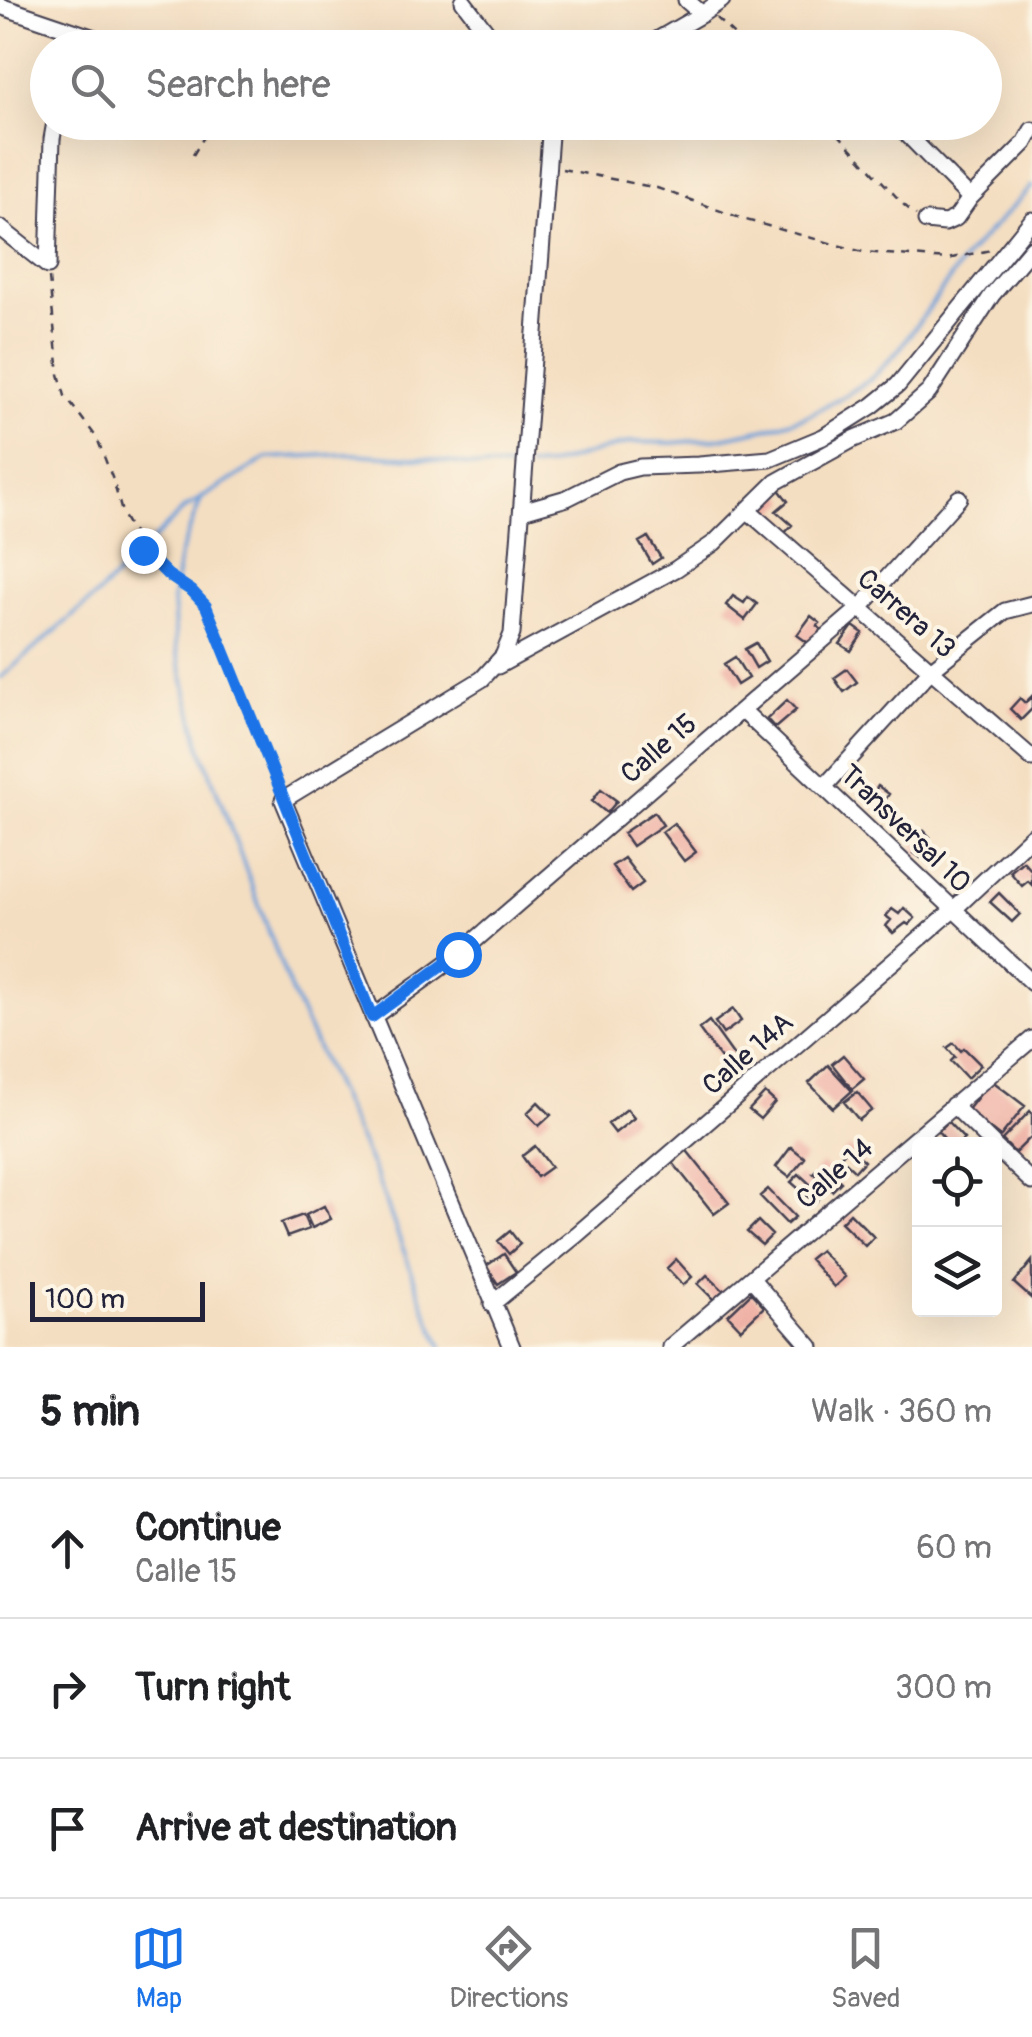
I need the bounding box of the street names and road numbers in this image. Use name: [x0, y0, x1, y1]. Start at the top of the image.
street label: Carrera 13: [850, 562, 962, 666]
street label: Calle 15: [614, 706, 704, 792]
street label: Transversal 10: [832, 758, 978, 900]
street label: Calle 14A: [695, 1005, 801, 1103]
street label: Calle 14: [789, 1131, 881, 1217]

